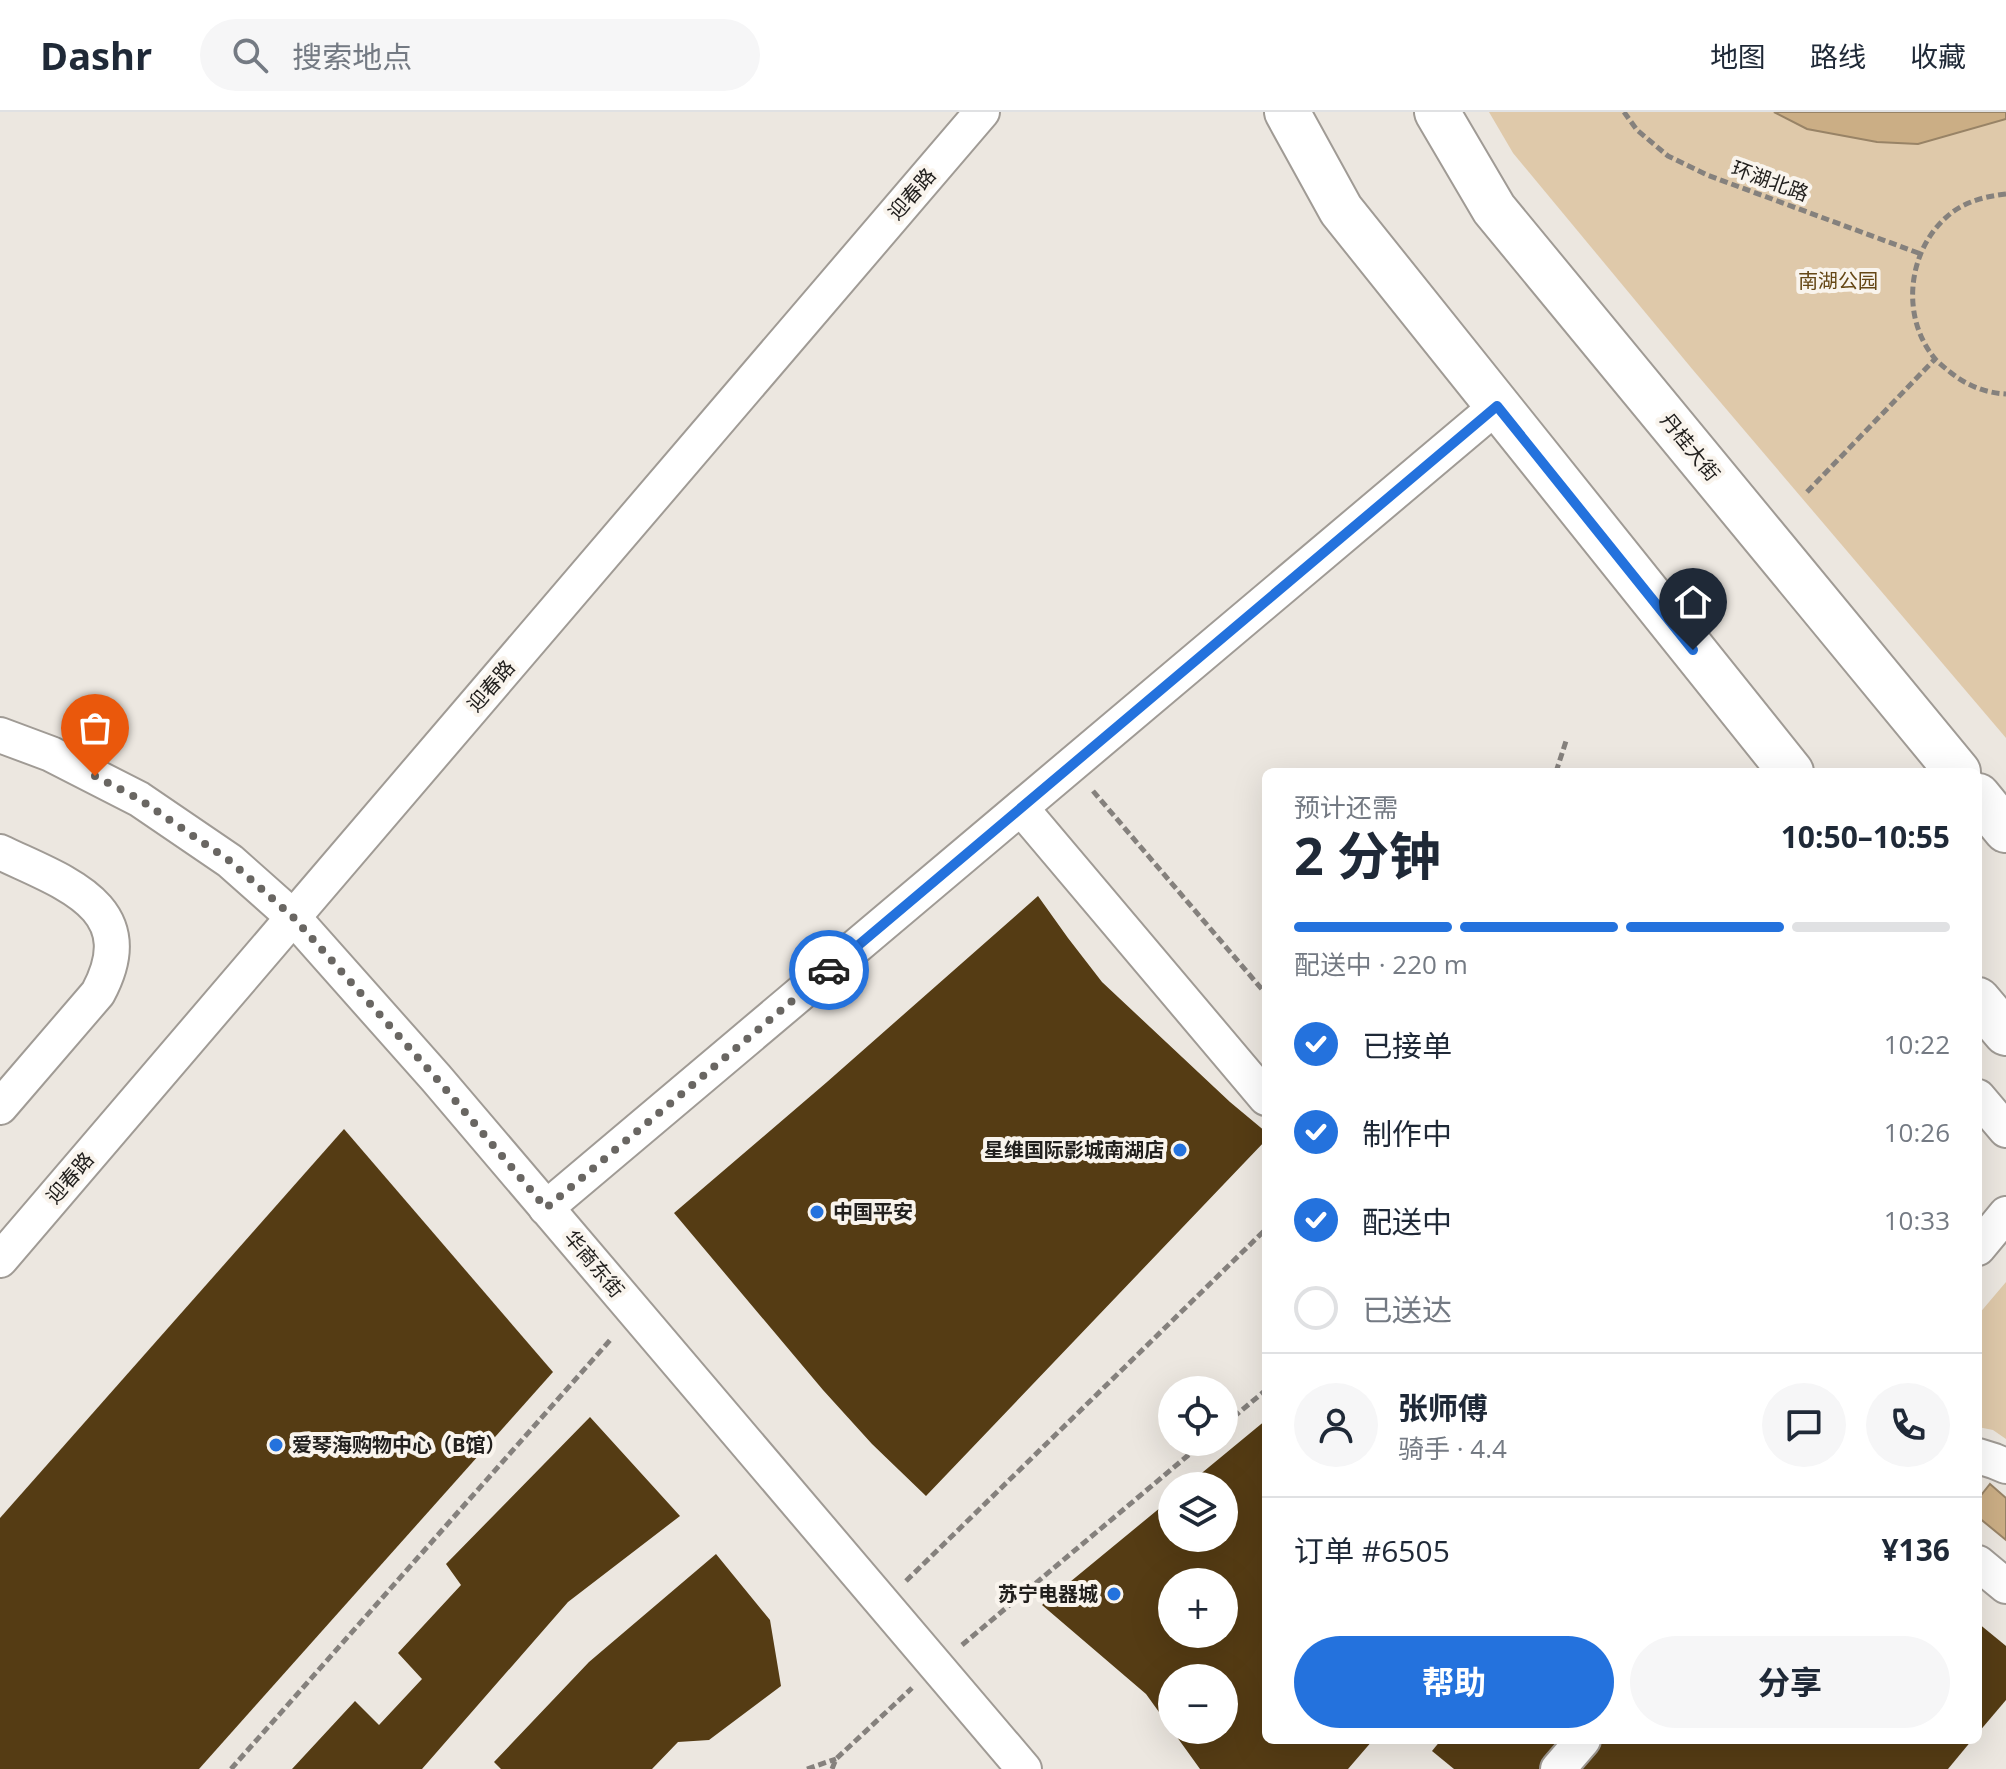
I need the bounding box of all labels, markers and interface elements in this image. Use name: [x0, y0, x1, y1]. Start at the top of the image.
search box: [200, 19, 760, 91]
text: Dashr: [40, 29, 152, 81]
icon: search: [228, 33, 272, 77]
text: 搜索地点: [292, 36, 412, 77]
text: 地图: [1710, 37, 1766, 75]
text: 路线: [1810, 37, 1866, 75]
text: 收藏: [1910, 37, 1966, 75]
street label: 环湖北路: [1728, 154, 1812, 207]
street label: 迎春路: [882, 162, 941, 225]
park label: 南湖公园: [1798, 267, 1878, 294]
street label: 丹桂大街: [1655, 407, 1726, 486]
pin: [1659, 568, 1727, 650]
icon: home: [1671, 580, 1715, 624]
street label: 迎春路: [461, 654, 520, 717]
pin: [61, 694, 129, 776]
icon: bag: [73, 706, 117, 750]
text: 预计还需: [1294, 789, 1398, 825]
text: 10:50–10:55: [1781, 816, 1950, 857]
text: 2 分钟: [1294, 819, 1441, 890]
courier: [789, 930, 869, 1010]
text: 配送中 · 220 m: [1294, 946, 1468, 982]
icon: car: [807, 948, 851, 992]
icon: check: [1294, 1022, 1338, 1066]
text: 已接单: [1362, 1025, 1452, 1066]
text: 10:22: [1884, 1026, 1950, 1062]
icon: check: [1294, 1110, 1338, 1154]
text: 制作中: [1362, 1113, 1452, 1154]
text: 10:26: [1884, 1114, 1950, 1150]
place label: 星维国际影城南湖店: [984, 1136, 1164, 1163]
marker: 星维国际影城南湖店: [1171, 1141, 1189, 1159]
street label: 迎春路: [40, 1146, 99, 1209]
place label: 中国平安: [833, 1198, 913, 1225]
icon: check: [1294, 1198, 1338, 1242]
text: 配送中: [1362, 1201, 1452, 1242]
text: 10:33: [1884, 1202, 1950, 1238]
marker: 中国平安: [808, 1203, 826, 1221]
street label: 华商东街: [558, 1224, 630, 1303]
text: 已送达: [1362, 1289, 1452, 1330]
map controls: [1158, 1376, 1238, 1744]
button: locate: [1158, 1376, 1238, 1456]
button: person: [1294, 1383, 1378, 1467]
button: chat: [1762, 1383, 1846, 1467]
button: phone: [1866, 1383, 1950, 1467]
text: 张师傅: [1398, 1387, 1488, 1428]
text: 骑手 · 4.4: [1398, 1430, 1507, 1466]
place label: 爱琴海购物中心（B馆）: [292, 1431, 505, 1458]
marker: 爱琴海购物中心（B馆）: [267, 1436, 285, 1454]
button: layers: [1158, 1472, 1238, 1552]
text: ¥136: [1881, 1529, 1950, 1570]
text: 订单 #6505: [1294, 1530, 1450, 1571]
button: +: [1158, 1568, 1238, 1648]
place label: 苏宁电器城: [998, 1580, 1098, 1607]
marker: 苏宁电器城: [1105, 1585, 1123, 1603]
button: 帮助: [1294, 1636, 1614, 1728]
button: 分享: [1630, 1636, 1950, 1728]
button: −: [1158, 1664, 1238, 1744]

